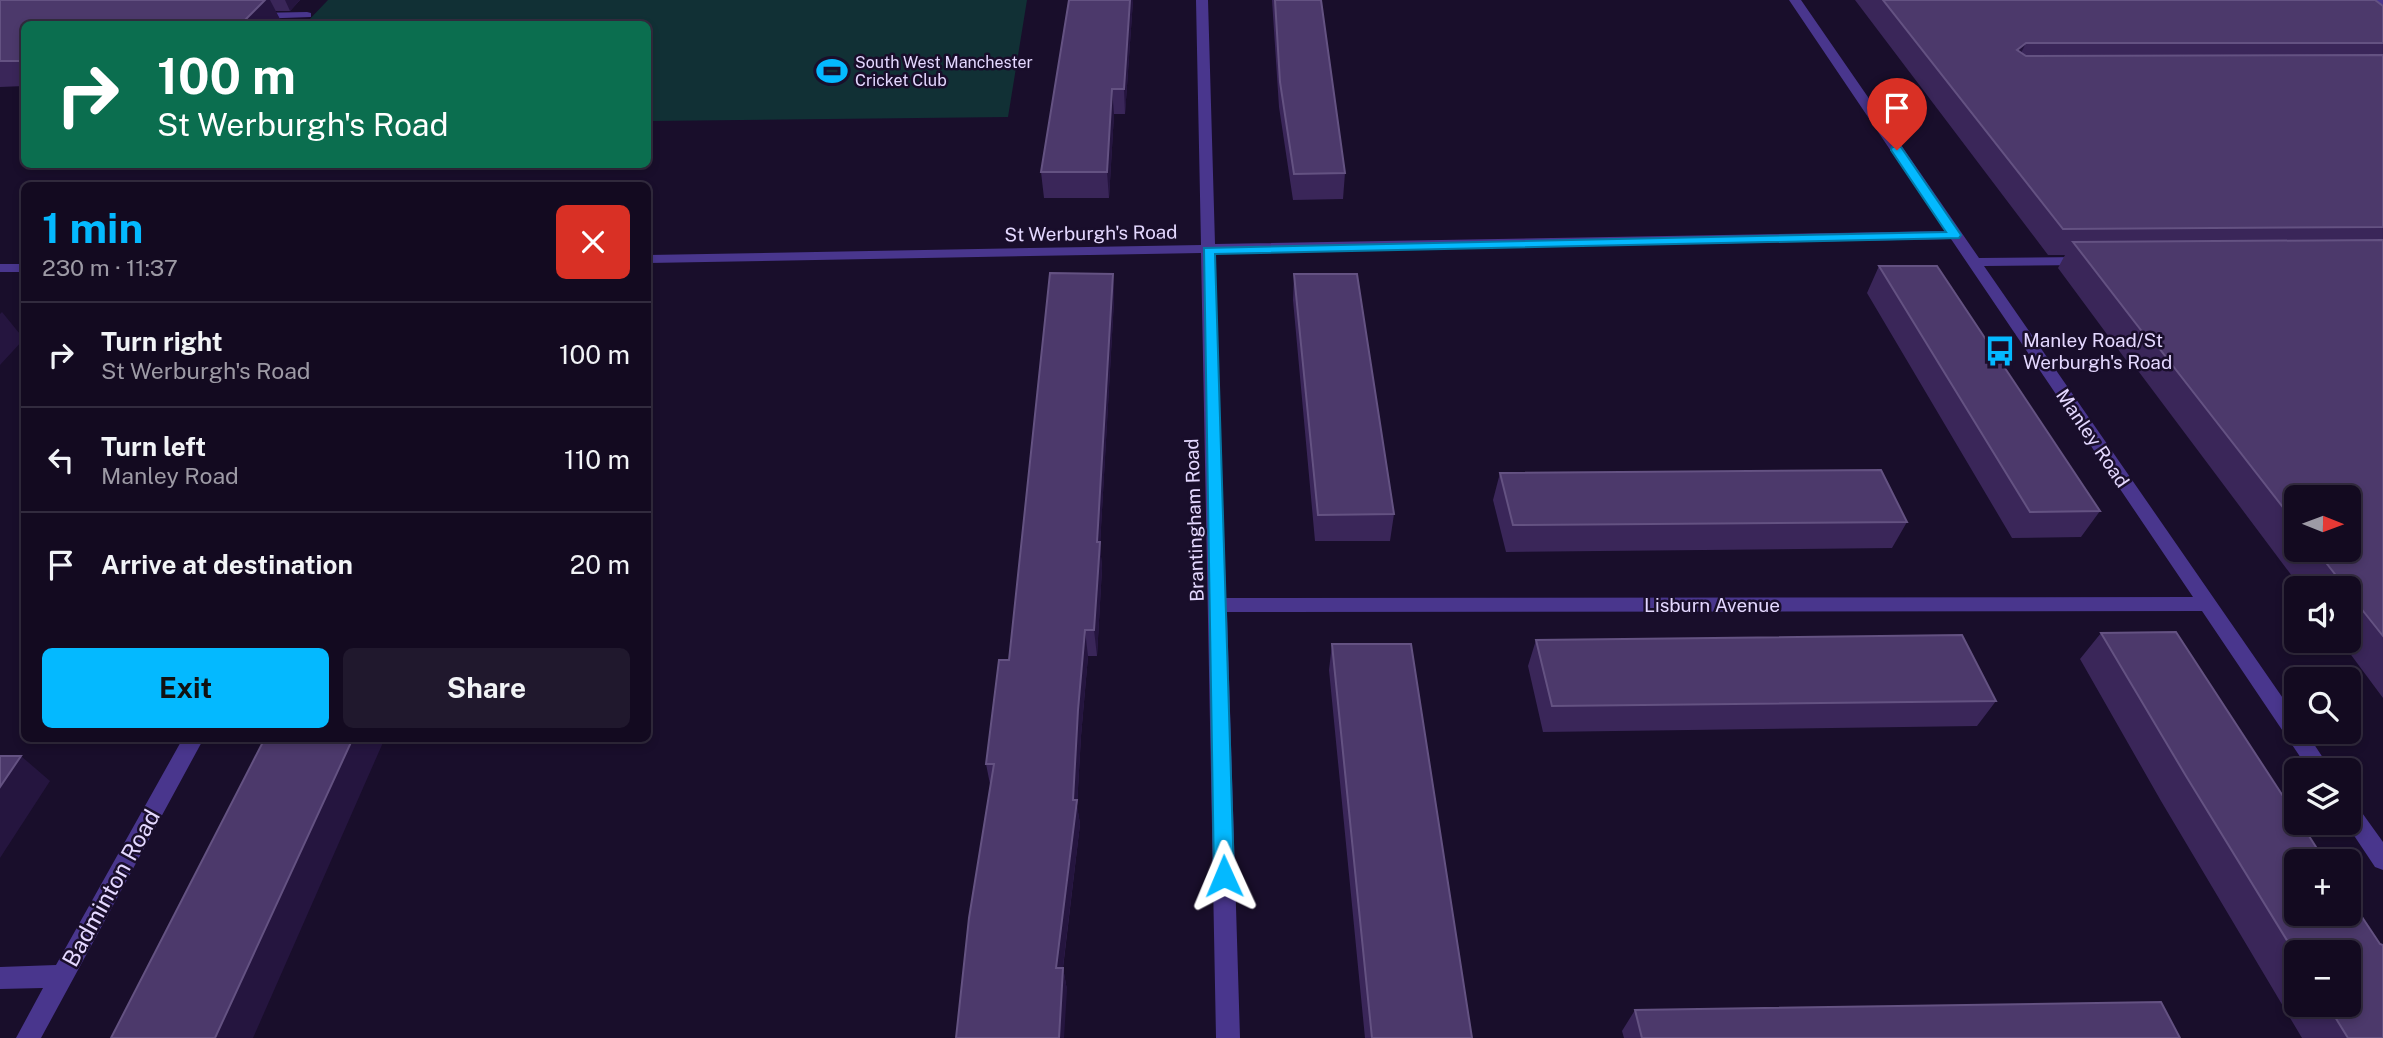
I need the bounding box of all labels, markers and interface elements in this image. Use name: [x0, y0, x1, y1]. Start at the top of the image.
text: 100 m: [157, 47, 296, 105]
icon: right: [42, 49, 133, 140]
place label: South West Manchester Cricket Club: [855, 53, 1033, 90]
sports icon: South West Manchester Cricket Club: [815, 54, 849, 88]
pin: [1867, 78, 1927, 150]
icon: arrive: [1878, 89, 1916, 127]
text: St Werburgh's Road: [157, 106, 449, 143]
text: 1 min: [42, 203, 143, 252]
button: close: [556, 205, 630, 279]
street label: St Werburgh's Road: [1004, 220, 1178, 246]
text: 230 m · 11:37: [42, 254, 178, 281]
text: Turn right: [101, 326, 223, 357]
place label: Manley Road/St Werburgh's Road: [2023, 329, 2172, 373]
bus stop icon: Manley Road/St Werburgh's Road: [1983, 334, 2017, 368]
icon: right: [42, 336, 80, 374]
text: 100 m: [559, 339, 630, 370]
text: St Werburgh's Road: [101, 357, 311, 384]
street label: Manley Road: [2052, 385, 2134, 491]
text: Turn left: [101, 431, 206, 462]
street label: Brantingham Road: [1180, 438, 1208, 602]
icon: left: [42, 441, 80, 479]
text: 110 m: [564, 444, 630, 475]
text: Manley Road: [101, 462, 239, 489]
north arrow: [2284, 485, 2361, 562]
map controls: [2284, 485, 2361, 1017]
icon: arrive: [42, 546, 80, 584]
text: Arrive at destination: [101, 549, 353, 580]
text: 20 m: [570, 549, 630, 580]
button: sound: [2284, 576, 2361, 653]
street label: Lisburn Avenue: [1644, 594, 1780, 616]
button: Exit: [42, 648, 329, 728]
button: Share: [343, 648, 630, 728]
button: search: [2284, 667, 2361, 744]
button: layers: [2284, 758, 2361, 835]
street label: Badminton Road: [56, 804, 165, 971]
position arrow: [1187, 839, 1261, 913]
button: +: [2284, 849, 2361, 926]
button: −: [2284, 940, 2361, 1017]

